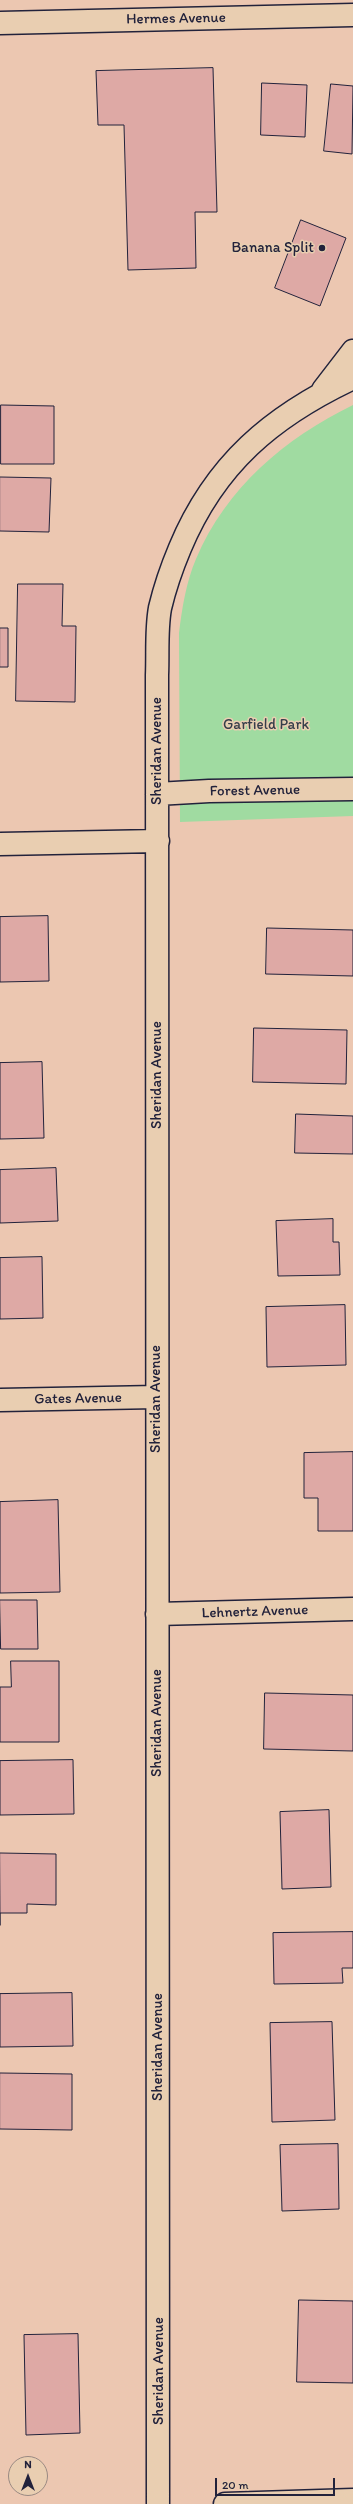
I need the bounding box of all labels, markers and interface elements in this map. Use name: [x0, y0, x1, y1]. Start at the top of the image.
street label: Hermes Avenue: [126, 9, 226, 29]
place label: Banana Split: [231, 239, 314, 257]
marker: Banana Split: [317, 243, 327, 253]
street label: Sheridan Avenue: [148, 697, 166, 805]
park label: Garfield Park: [223, 716, 309, 734]
street label: Forest Avenue: [210, 781, 300, 801]
street label: Sheridan Avenue: [148, 1021, 166, 1129]
street label: Sheridan Avenue: [147, 1345, 165, 1453]
street label: Gates Avenue: [34, 1389, 122, 1409]
street label: Lehnertz Avenue: [201, 1601, 309, 1623]
street label: Sheridan Avenue: [148, 1669, 166, 1777]
street label: Sheridan Avenue: [149, 1993, 167, 2101]
street label: Sheridan Avenue: [150, 2317, 168, 2425]
north arrow: [8, 2456, 48, 2496]
text: N: [24, 2458, 32, 2471]
scale bar: [217, 2470, 337, 2496]
text: 20 m: [222, 2478, 249, 2492]

